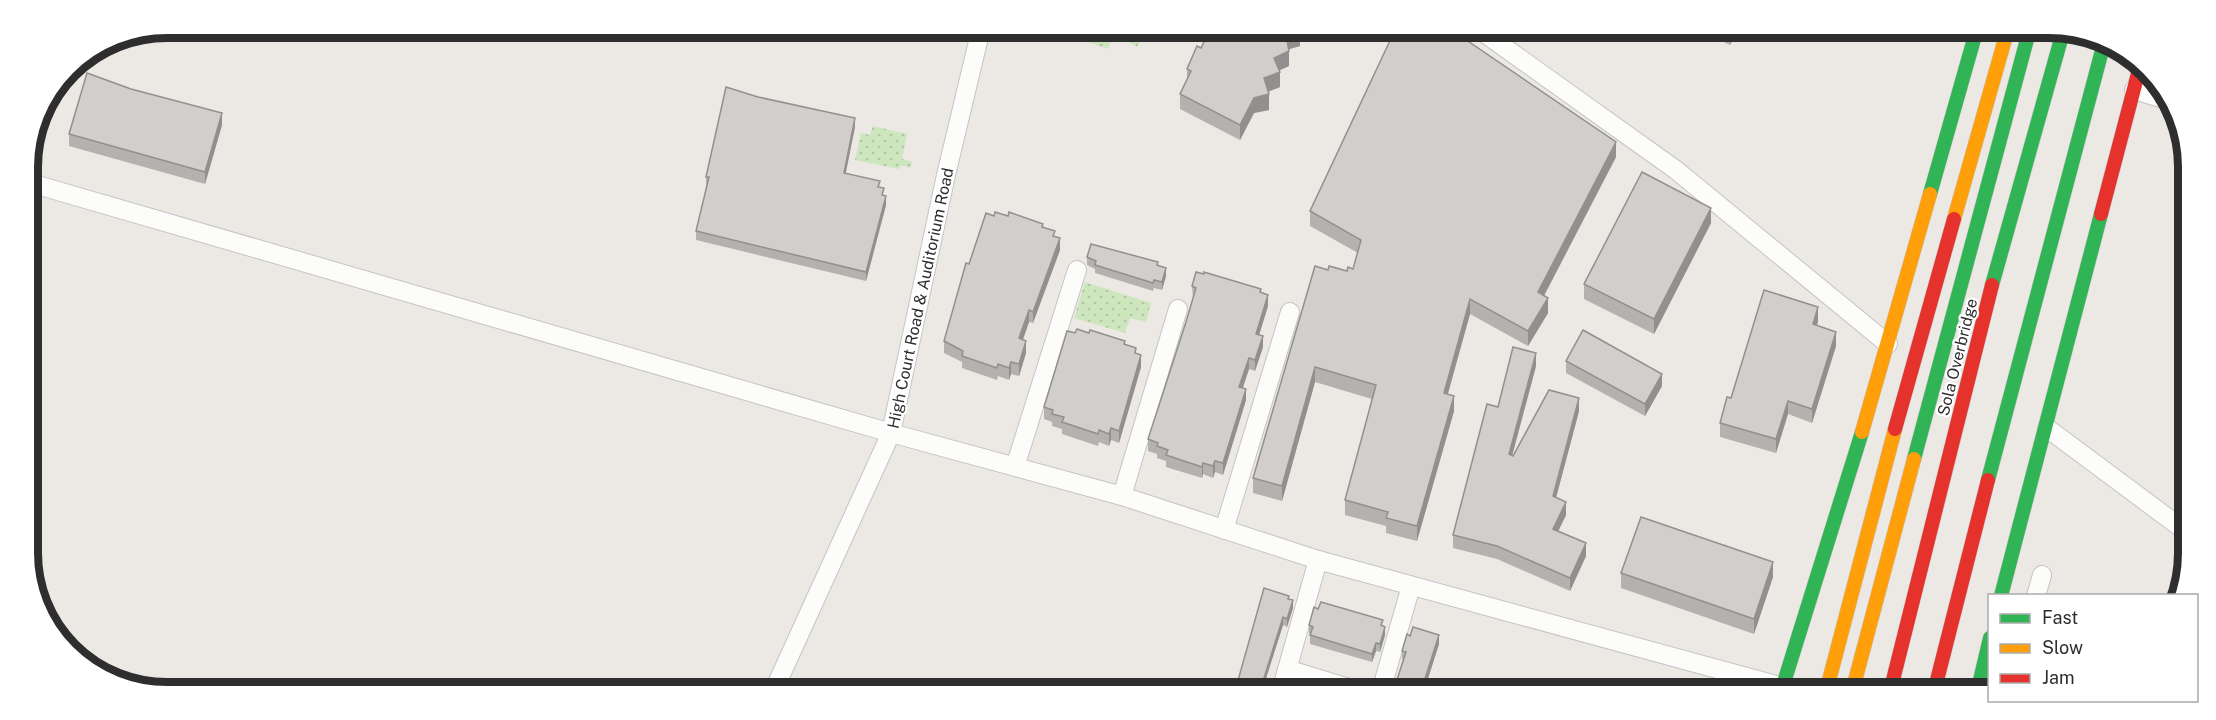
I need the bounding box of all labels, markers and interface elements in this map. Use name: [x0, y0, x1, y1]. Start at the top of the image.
street label: High Court Road & Auditorium Road: [884, 166, 957, 430]
street label: Sola Overbridge: [1934, 296, 1981, 418]
legend: [1988, 594, 2198, 702]
text: Fast: [2042, 607, 2078, 628]
text: Slow: [2042, 637, 2083, 658]
text: Jam: [2042, 667, 2075, 688]

